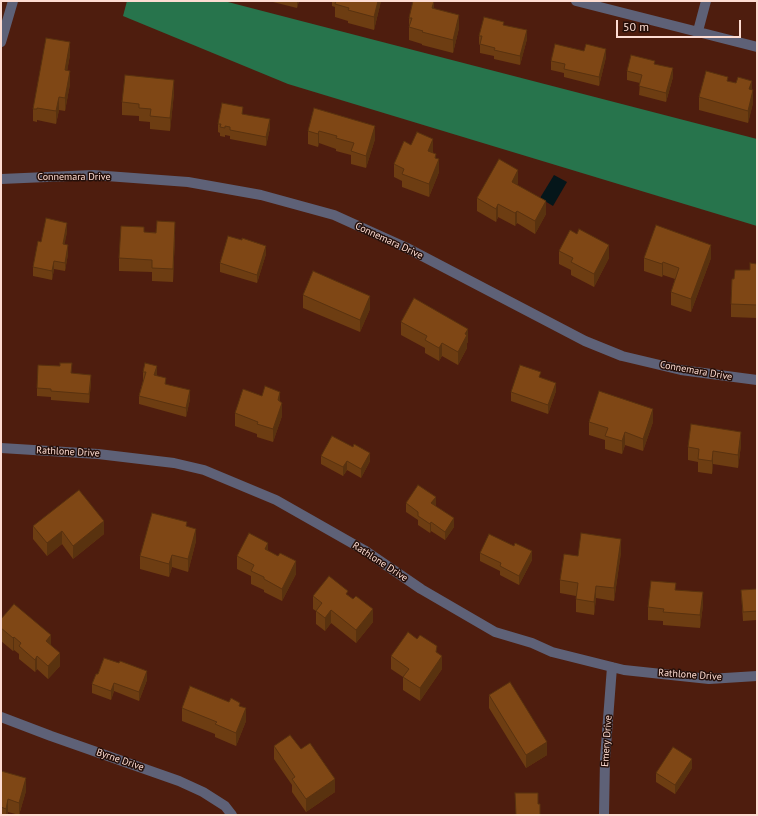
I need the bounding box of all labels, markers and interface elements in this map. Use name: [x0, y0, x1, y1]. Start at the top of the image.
scale bar: [618, 12, 743, 38]
text: 50 m: [623, 19, 649, 34]
street label: Connemara Drive: [37, 171, 111, 183]
street label: Connemara Drive: [353, 220, 425, 262]
street label: Connemara Drive: [659, 359, 733, 383]
street label: Rathlone Drive: [36, 444, 100, 460]
street label: Rathlone Drive: [350, 540, 410, 584]
street label: Rathlone Drive: [658, 667, 722, 683]
street label: Emery Drive: [599, 715, 615, 767]
street label: Byrne Drive: [95, 746, 145, 774]

